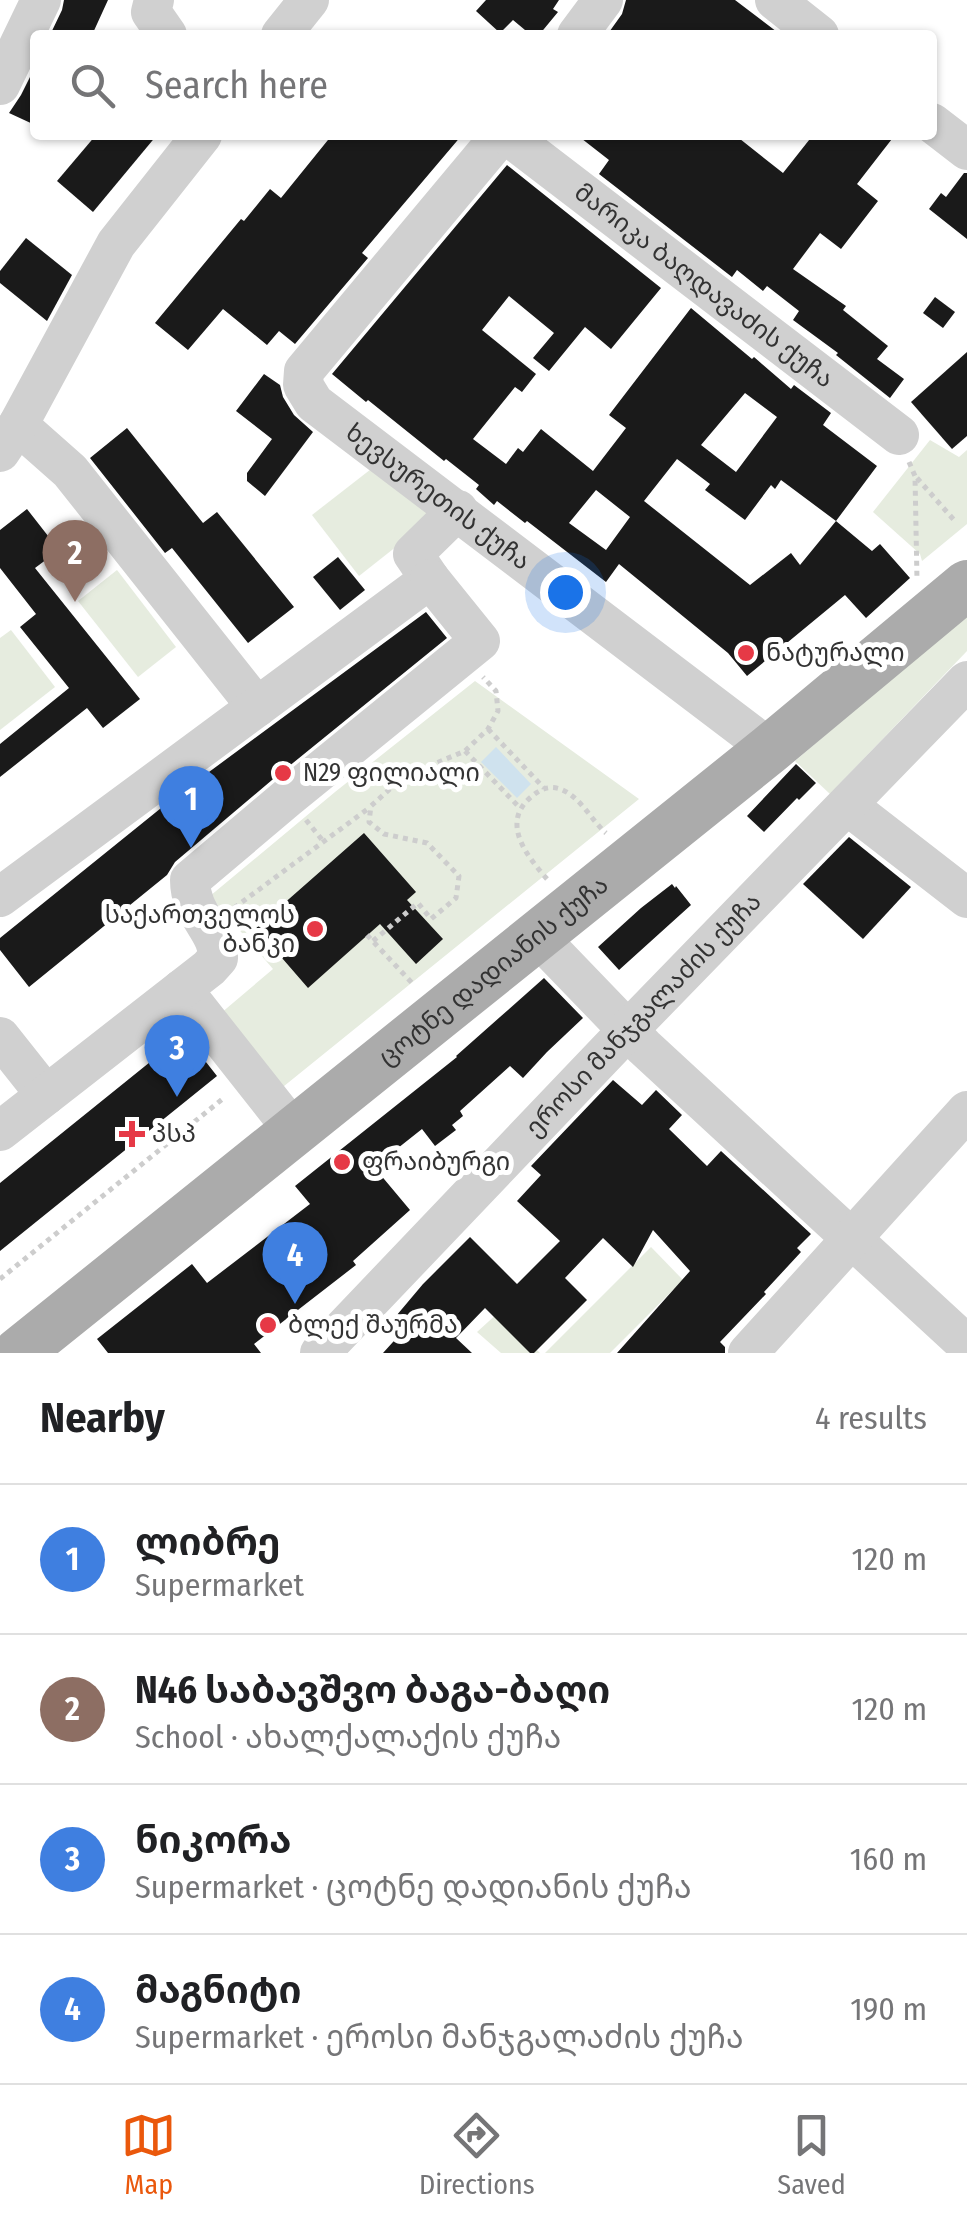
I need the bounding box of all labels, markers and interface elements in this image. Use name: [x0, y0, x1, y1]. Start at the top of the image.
search box: [30, 30, 937, 140]
icon: search: [65, 58, 120, 113]
text: Search here: [145, 62, 328, 108]
street label: მარიკა ბაღდავაძის ქუჩა: [569, 177, 839, 394]
street label: ხევსურეთის ქუჩა: [340, 417, 536, 577]
pin: 2: [42, 520, 108, 602]
your location: [540, 567, 591, 618]
place label: ნატურალი: [766, 638, 905, 668]
marker: ნატურალი: [735, 642, 757, 664]
place label: N29 ფილიალი: [303, 758, 480, 788]
marker: N29 ფილიალი: [272, 762, 294, 784]
pin: 1: [158, 766, 224, 848]
street label: ცოტნე დადიანის ქუჩა: [373, 870, 614, 1072]
street label: ეროსი მანჯგალაძის ქუჩა: [519, 887, 768, 1143]
place label: საქართველოს ბანკი: [105, 900, 295, 959]
marker: საქართველოს ბანკი: [304, 918, 326, 940]
pin: 3: [144, 1014, 210, 1097]
place label: პსპ: [152, 1119, 196, 1149]
marker: პსპ: [121, 1123, 143, 1145]
place label: ფრაიბურგი: [362, 1147, 510, 1177]
marker: ფრაიბურგი: [331, 1151, 353, 1173]
pin: 4: [262, 1222, 328, 1304]
place label: ბლექ შაურმა: [288, 1310, 458, 1340]
marker: ბლექ შაურმა: [257, 1314, 279, 1336]
text: Nearby: [40, 1393, 165, 1443]
text: 4 results: [815, 1399, 927, 1437]
text: ლიბრე: [135, 1519, 280, 1565]
text: 1: [66, 1540, 79, 1578]
text: 120 m: [852, 1540, 927, 1578]
text: Supermarket: [135, 1566, 304, 1604]
text: N46 საბავშვო ბაგა-ბაღი: [135, 1667, 610, 1713]
text: 2: [65, 1690, 80, 1728]
text: 120 m: [852, 1690, 927, 1728]
text: School · ახალქალაქის ქუჩა: [135, 1718, 561, 1756]
text: ნიკორა: [135, 1817, 292, 1863]
text: 3: [65, 1840, 80, 1878]
text: 160 m: [850, 1840, 927, 1878]
text: Supermarket · ცოტნე დადიანის ქუჩა: [135, 1868, 692, 1906]
text: მაგნიტი: [135, 1967, 301, 2013]
text: 4: [64, 1990, 81, 2028]
text: 190 m: [850, 1990, 927, 2028]
text: Supermarket · ეროსი მანჯგალაძის ქუჩა: [135, 2018, 743, 2056]
tab: Map: [121, 2108, 176, 2201]
tab: Directions: [419, 2108, 535, 2201]
tab: Saved: [777, 2108, 846, 2201]

